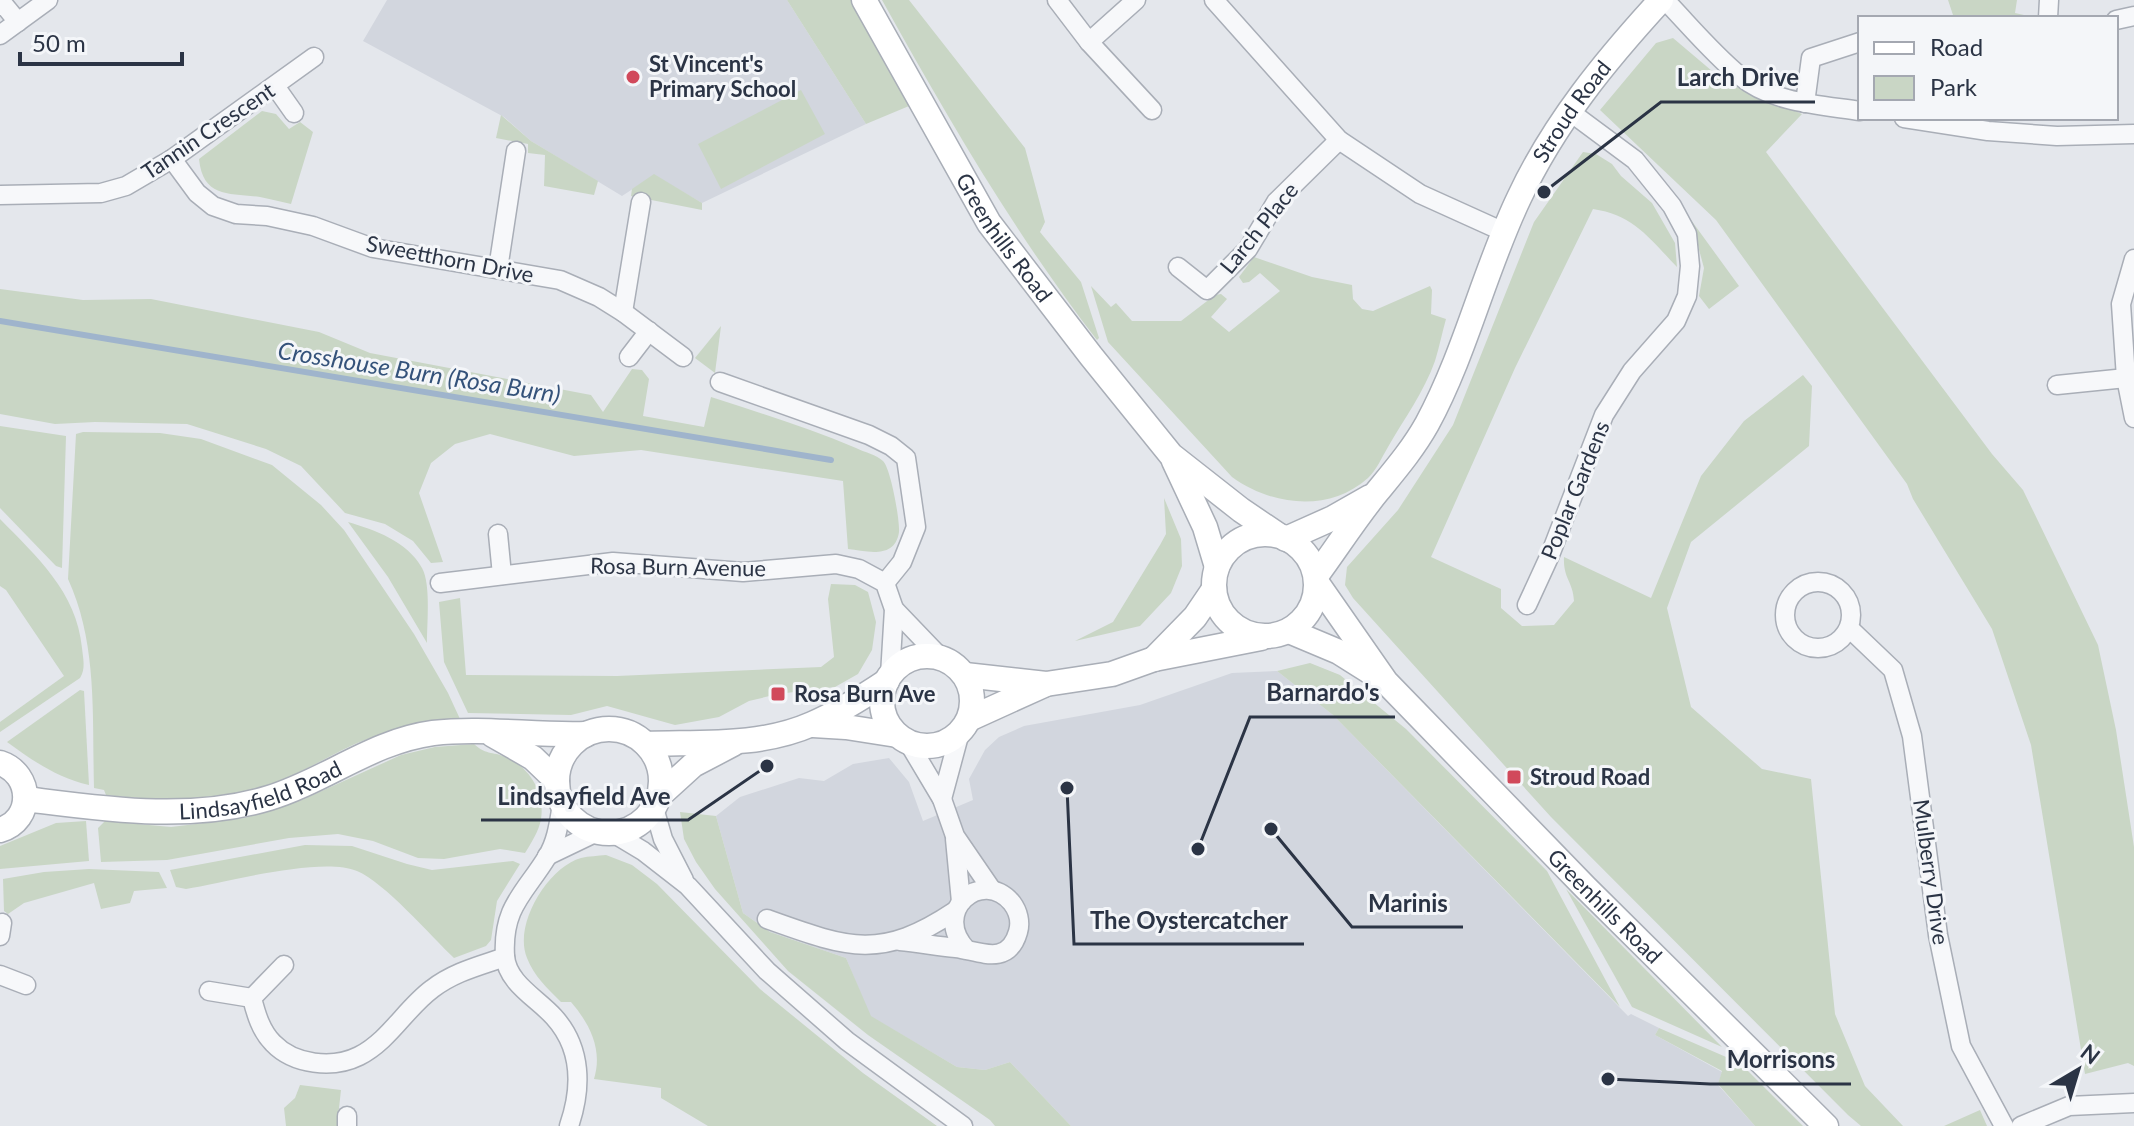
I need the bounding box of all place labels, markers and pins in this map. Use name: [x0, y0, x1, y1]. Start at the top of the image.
place label: St Vincent's Primary School: [649, 50, 796, 102]
callout: Larch Drive: [1661, 54, 1815, 102]
marker: St Vincent's Primary School: [624, 68, 642, 86]
callout: Barnardo's: [1250, 669, 1395, 717]
place label: Rosa Burn Ave: [794, 680, 936, 707]
marker: Rosa Burn Ave: [769, 685, 787, 703]
place label: Stroud Road: [1530, 763, 1650, 790]
marker: Stroud Road: [1505, 768, 1523, 786]
callout: Lindsayfield Ave: [481, 772, 688, 820]
callout: Marinis: [1352, 879, 1463, 927]
callout: The Oystercatcher: [1074, 896, 1304, 944]
callout: Morrisons: [1710, 1036, 1851, 1084]

